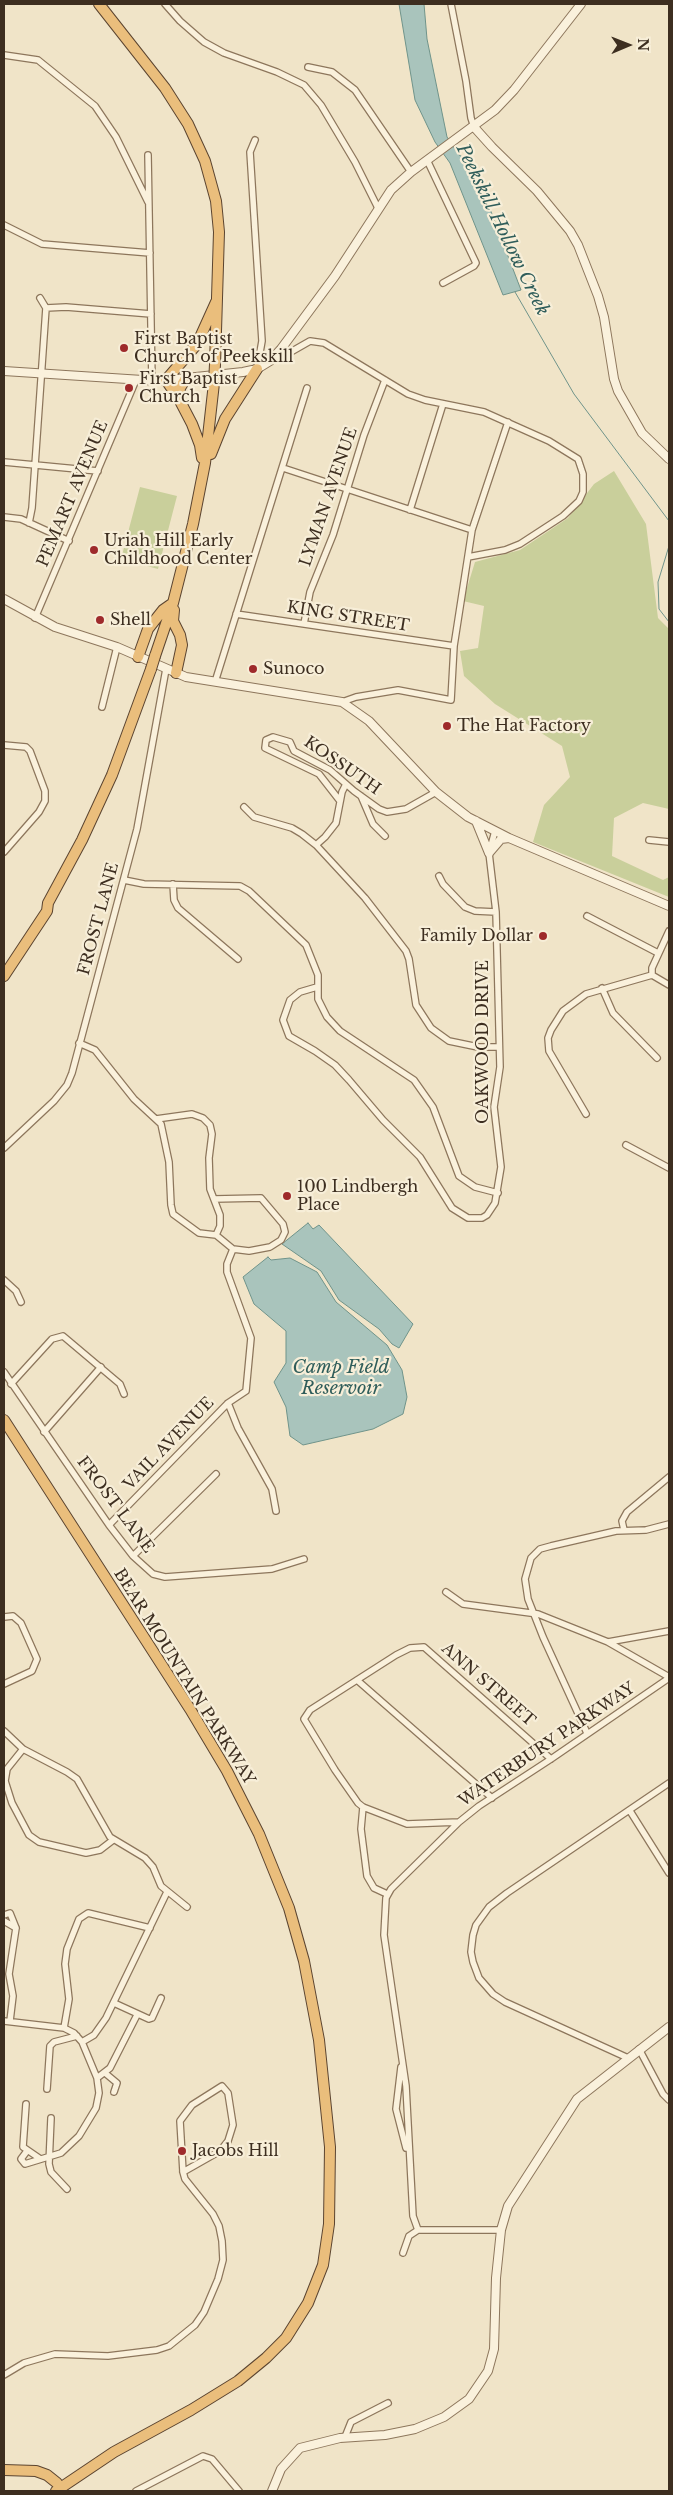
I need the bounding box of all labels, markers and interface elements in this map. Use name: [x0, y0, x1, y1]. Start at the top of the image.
north arrow: [603, 20, 653, 70]
text: N: [634, 38, 652, 51]
water label: Peekskill Hollow Creek: [451, 141, 553, 319]
place label: First Baptist Church of Peekskill: [134, 329, 294, 367]
marker: First Baptist Church of Peekskill: [118, 342, 130, 354]
place label: First Baptist Church: [139, 369, 238, 407]
marker: First Baptist Church: [123, 382, 135, 394]
street label: PEMART AVENUE: [33, 418, 113, 570]
street label: LYMAN AVENUE: [296, 425, 362, 569]
place label: Uriah Hill Early Childhood Center: [104, 531, 252, 569]
marker: Uriah Hill Early Childhood Center: [88, 544, 100, 556]
street label: KING STREET: [285, 598, 411, 636]
place label: Shell: [110, 610, 151, 630]
marker: Shell: [94, 614, 106, 626]
place label: Sunoco: [263, 659, 325, 679]
marker: Sunoco: [247, 663, 259, 675]
place label: The Hat Factory: [457, 716, 591, 736]
marker: The Hat Factory: [441, 720, 453, 732]
street label: KOSSUTH: [300, 733, 384, 799]
street label: FROST LANE: [75, 861, 123, 977]
place label: Family Dollar: [420, 926, 533, 946]
marker: Family Dollar: [537, 930, 549, 942]
street label: OAKWOOD DRIVE: [473, 960, 493, 1124]
place label: 100 Lindbergh Place: [297, 1177, 418, 1215]
marker: 100 Lindbergh Place: [281, 1190, 293, 1202]
water label: Camp Field Reservoir: [293, 1357, 389, 1400]
street label: VAIL AVENUE: [120, 1394, 218, 1494]
street label: FROST LANE: [72, 1453, 158, 1557]
street label: BEAR MOUNTAIN PARKWAY: [109, 1565, 259, 1789]
street label: ANN STREET: [437, 1639, 539, 1731]
street label: WATERBURY PARKWAY: [455, 1679, 639, 1811]
place label: Jacobs Hill: [192, 2141, 279, 2161]
marker: Jacobs Hill: [176, 2145, 188, 2157]

